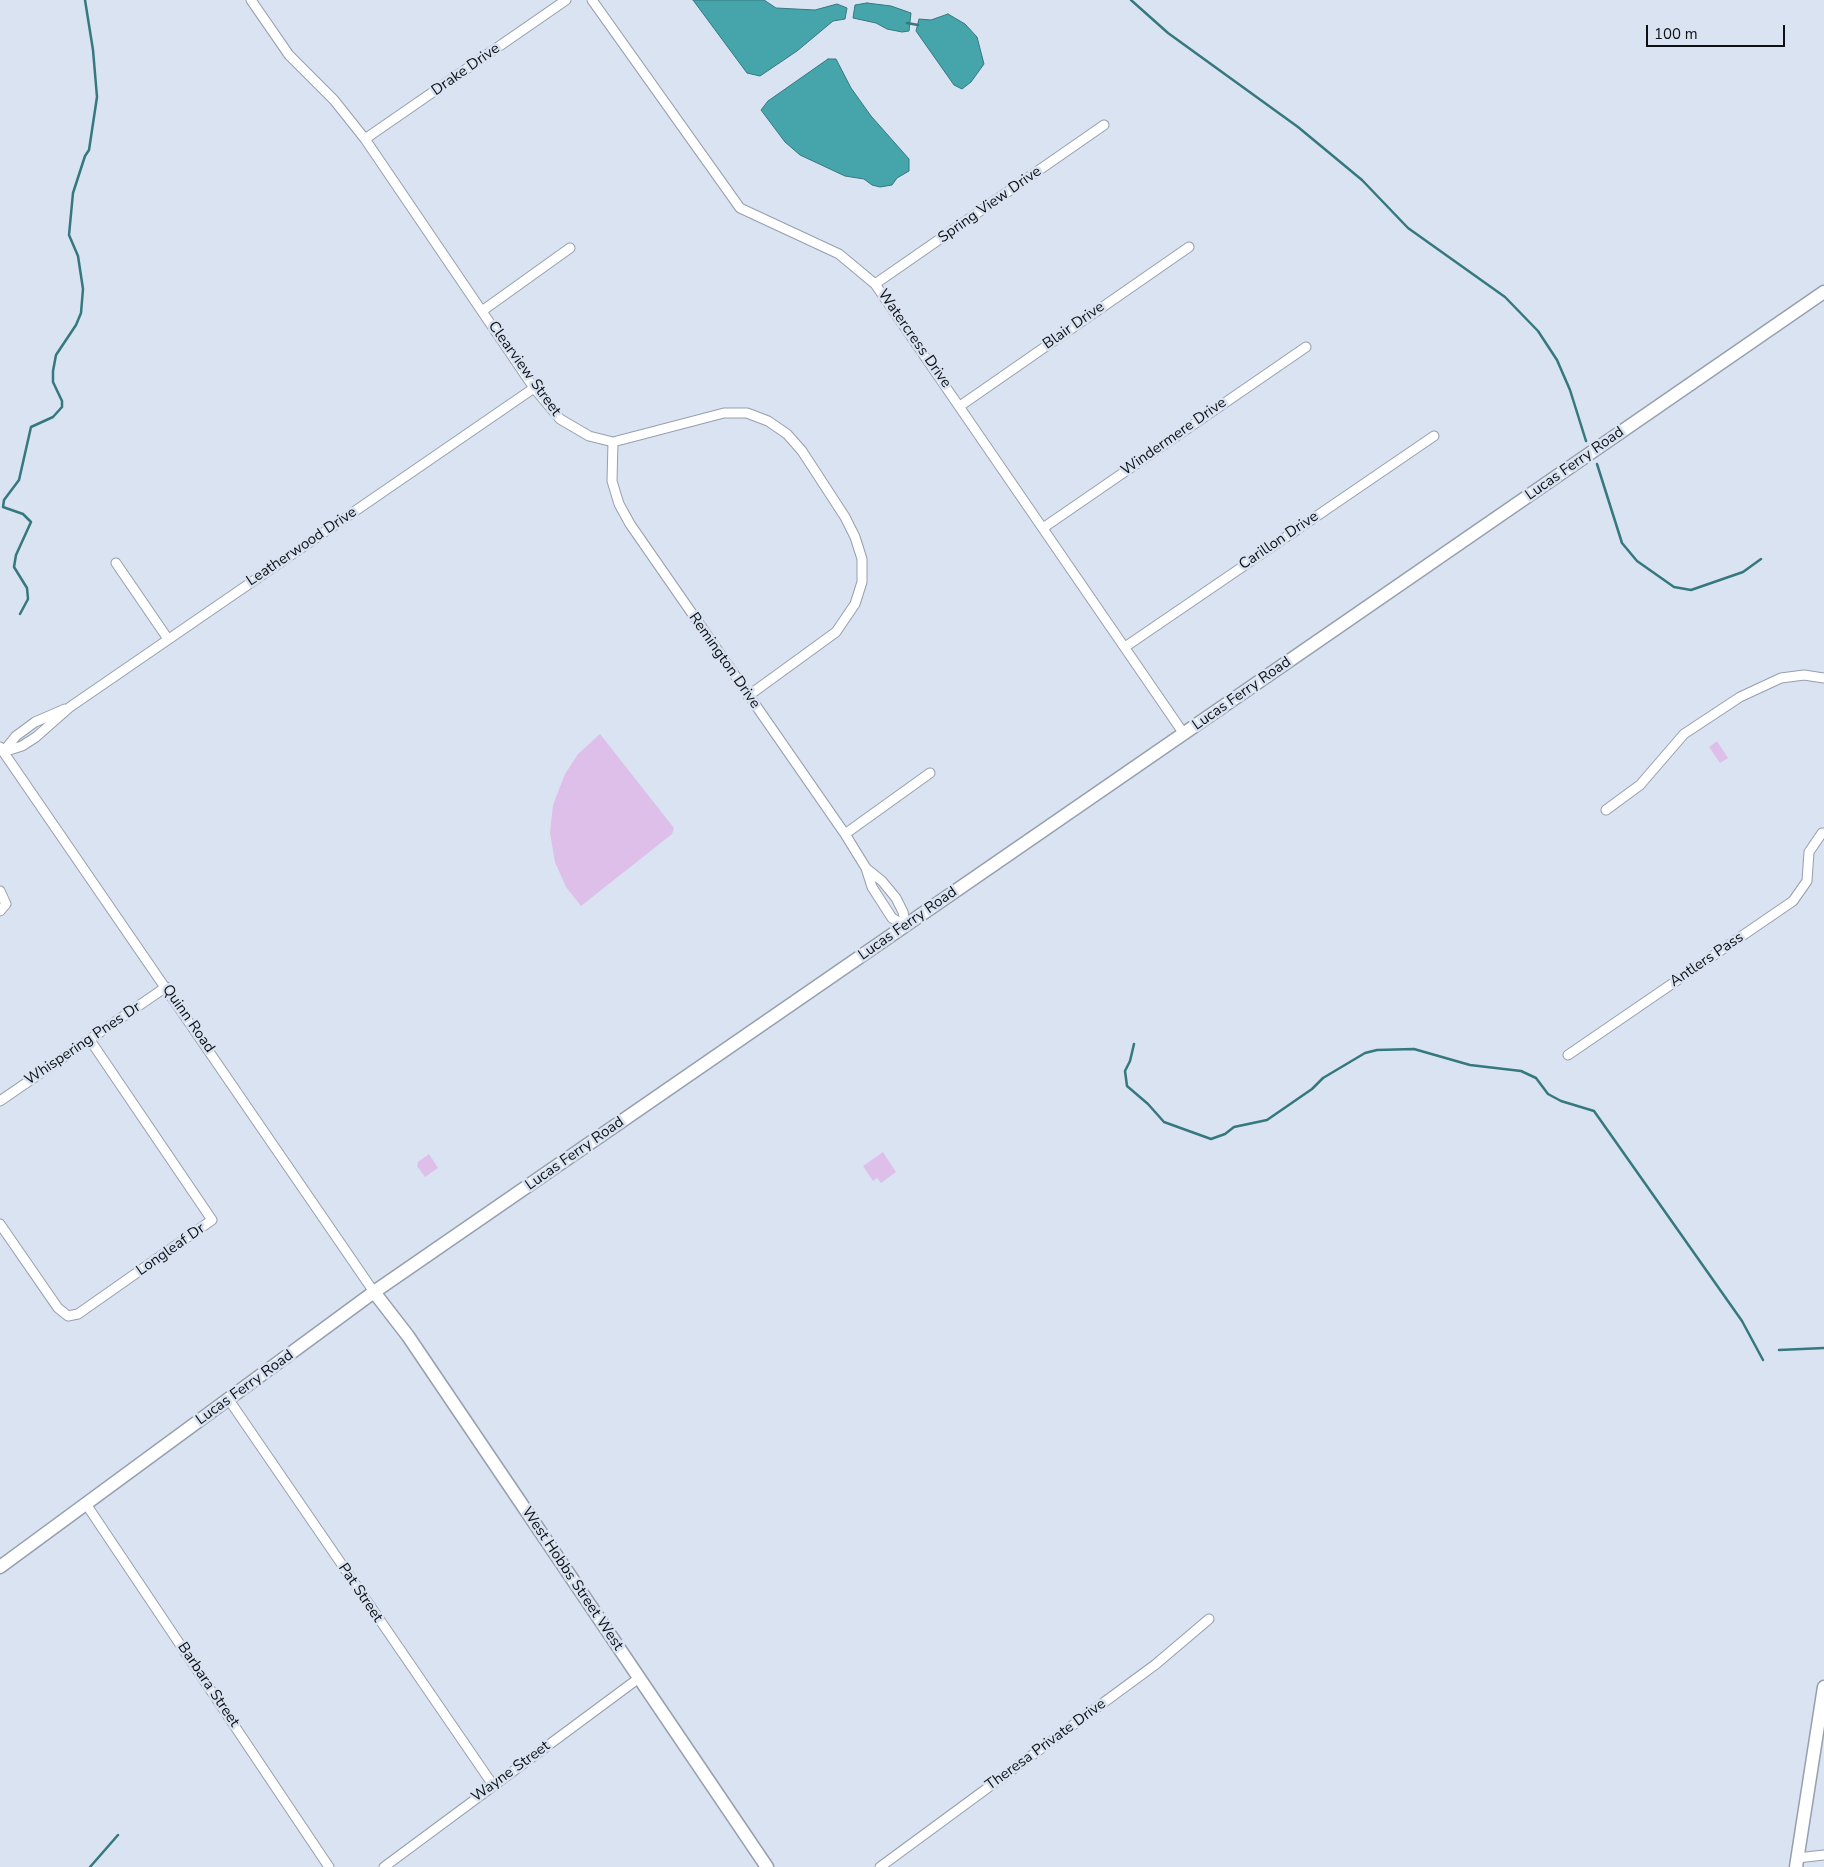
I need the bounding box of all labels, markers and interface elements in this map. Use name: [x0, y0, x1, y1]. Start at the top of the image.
scale bar: [1649, 15, 1788, 47]
text: 100 m: [1654, 24, 1698, 44]
street label: Drake Drive: [428, 40, 504, 100]
street label: Spring View Drive: [935, 163, 1045, 247]
street label: Watercress Drive: [873, 286, 955, 392]
street label: Blair Drive: [1040, 298, 1108, 354]
street label: Clearview Street: [484, 318, 564, 420]
street label: Windermere Drive: [1118, 394, 1230, 480]
street label: Lucas Ferry Road: [1522, 423, 1628, 505]
street label: Leatherwood Drive: [244, 503, 360, 591]
street label: Carillon Drive: [1236, 508, 1322, 574]
street label: Remington Drive: [684, 610, 764, 712]
street label: Lucas Ferry Road: [1189, 653, 1295, 735]
street label: Lucas Ferry Road: [855, 883, 961, 965]
street label: Antlers Pass: [1667, 929, 1747, 991]
street label: Quinn Road: [158, 981, 218, 1057]
street label: Whispering Pnes Dr: [22, 999, 144, 1089]
street label: Lucas Ferry Road: [522, 1113, 628, 1195]
street label: Longleaf Dr: [133, 1220, 209, 1280]
street label: Lucas Ferry Road: [193, 1347, 297, 1429]
street label: West Hobbs Street West: [517, 1504, 627, 1654]
street label: Pat Street: [334, 1560, 386, 1626]
street label: Barbara Street: [173, 1639, 243, 1731]
street label: Theresa Private Drive: [982, 1695, 1110, 1795]
street label: Wayne Street: [468, 1738, 554, 1806]

